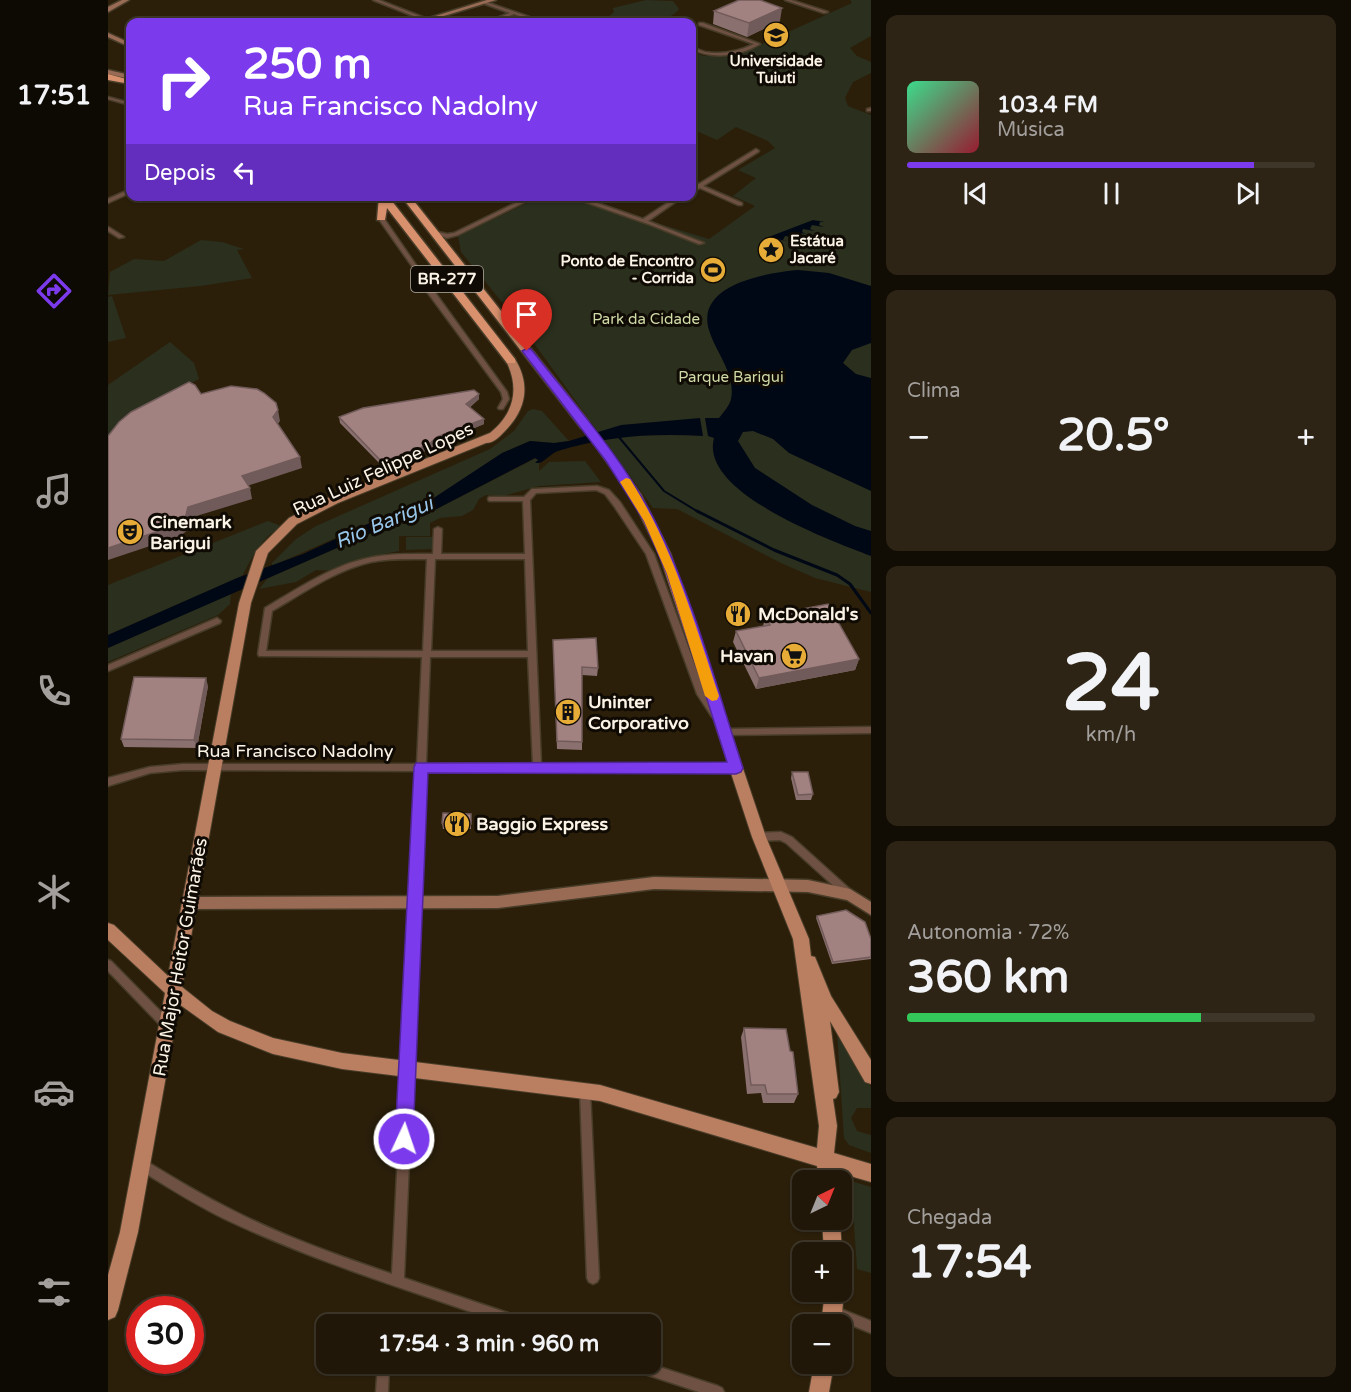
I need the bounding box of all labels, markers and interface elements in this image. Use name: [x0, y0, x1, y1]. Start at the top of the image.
school or university icon: Universidade Tuiuti: [761, 20, 791, 50]
text: 250 m: [243, 39, 372, 90]
icon: right: [144, 42, 222, 120]
place label: Universidade Tuiuti: [730, 52, 823, 87]
text: 17:51: [17, 79, 91, 112]
text: Rua Francisco Nadolny: [243, 90, 538, 123]
text: 103.4 FM: [997, 92, 1098, 118]
text: Música: [997, 118, 1065, 142]
icon: left: [228, 156, 261, 189]
text: Depois: [144, 160, 216, 186]
icon: previous: [959, 177, 992, 210]
icon: pause: [1095, 177, 1128, 210]
icon: next: [1231, 177, 1264, 210]
place label: Estátua Jacaré: [789, 232, 844, 267]
place icon: Estátua Jacaré: [756, 235, 786, 265]
place label: Ponto de Encontro - Corrida: [561, 252, 694, 287]
sports icon: Ponto de Encontro - Corrida: [698, 255, 728, 285]
road number: BR-277: [411, 266, 483, 292]
icon: directions: [33, 270, 75, 312]
pin: [501, 289, 552, 351]
icon: arrive: [510, 298, 543, 331]
park label: Park da Cidade: [592, 310, 700, 328]
park label: Parque Barigui: [678, 368, 784, 386]
text: Clima: [907, 379, 960, 403]
text: 20.5°: [1057, 409, 1170, 463]
street label: Rua Luiz Felippe Lopes: [289, 418, 477, 520]
text: −: [907, 418, 931, 457]
text: +: [1296, 418, 1315, 457]
icon: music: [33, 470, 75, 512]
water label: Rio Barigui: [331, 490, 439, 554]
place label: Cinemark Barigui: [150, 511, 232, 554]
theatre icon: Cinemark Barigui: [115, 517, 145, 547]
restaurant icon: McDonald's: [723, 599, 753, 629]
place label: McDonald's: [758, 603, 859, 625]
text: 24: [1062, 637, 1160, 731]
supermarket icon: Havan: [779, 641, 809, 671]
place label: Havan: [720, 645, 774, 667]
icon: phone: [33, 670, 75, 712]
place label: Uninter Corporativo: [588, 691, 689, 734]
building icon: Uninter Corporativo: [553, 697, 583, 727]
text: km/h: [1086, 723, 1136, 747]
street label: Rua Francisco Nadolny: [197, 740, 394, 762]
restaurant icon: Baggio Express: [442, 809, 472, 839]
place label: Baggio Express: [476, 813, 608, 835]
street label: Rua Major Heitor Guimarães: [148, 836, 212, 1078]
icon: climate: [33, 871, 75, 913]
text: Autonomia · 72%: [907, 921, 1069, 945]
text: 360 km: [907, 951, 1069, 1005]
icon: car: [33, 1071, 75, 1113]
position arrow: [372, 1107, 436, 1171]
north arrow: [792, 1170, 852, 1230]
map controls: [792, 1170, 852, 1374]
text: Chegada: [907, 1206, 992, 1230]
text: 17:54: [907, 1236, 1032, 1290]
button: +: [792, 1242, 852, 1302]
icon: filters: [33, 1271, 75, 1313]
speed limit sign: 30: [126, 1296, 204, 1374]
button: −: [792, 1314, 852, 1374]
text: 17:54 · 3 min · 960 m: [378, 1331, 599, 1357]

